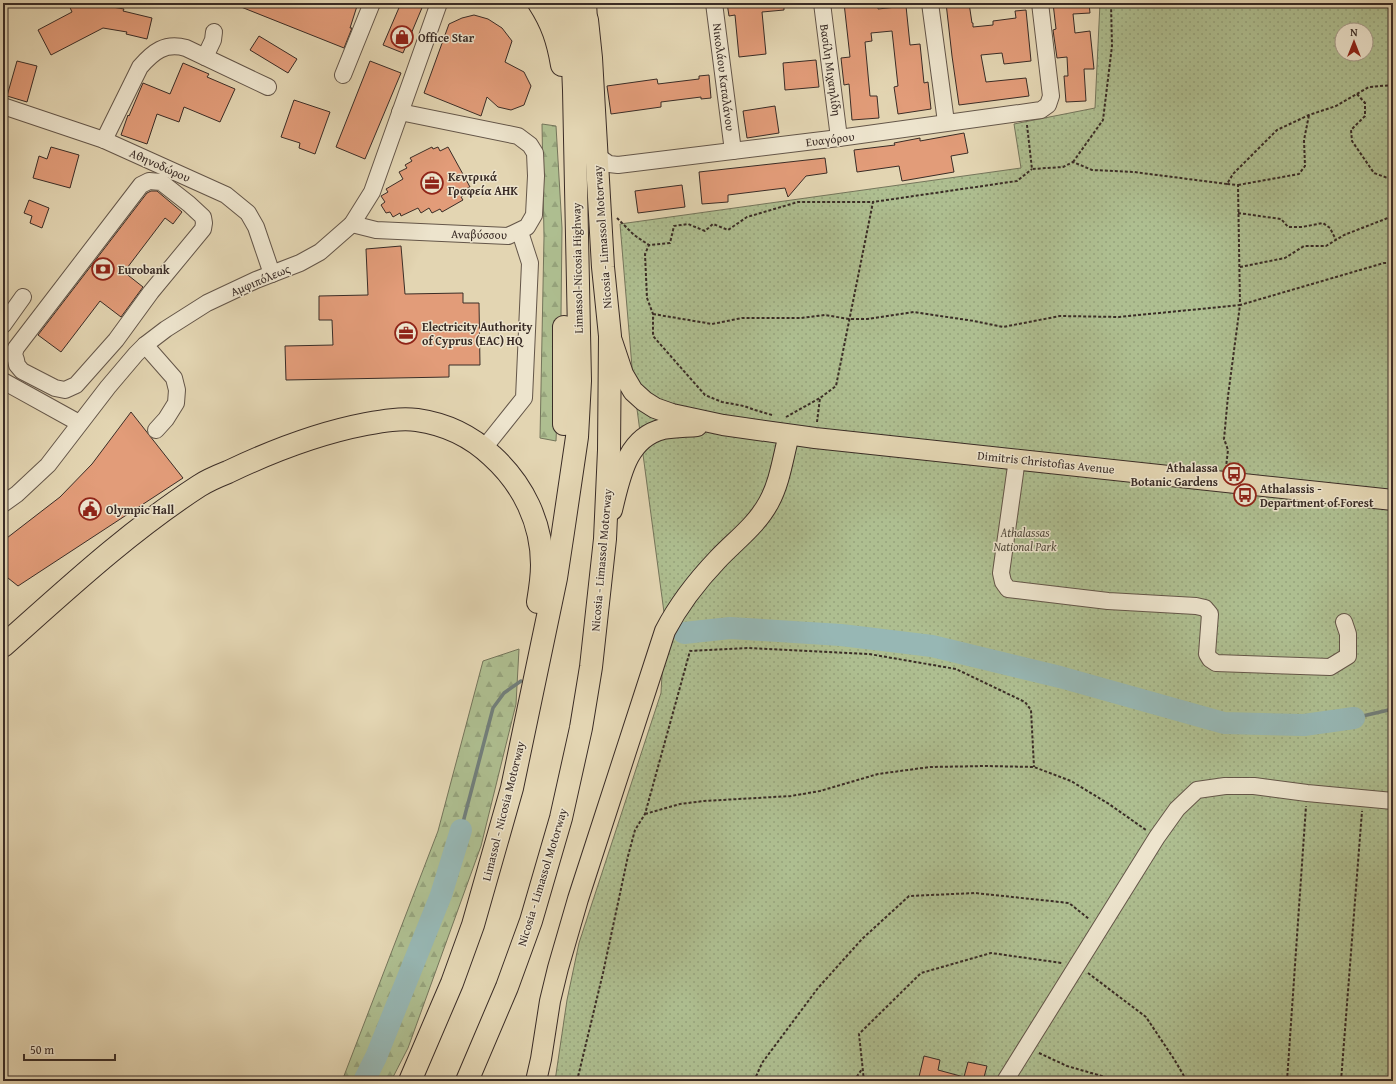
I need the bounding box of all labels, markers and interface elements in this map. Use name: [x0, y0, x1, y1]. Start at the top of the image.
street label: Νικολάου Καταλάνου: [709, 22, 739, 132]
north arrow: [1334, 22, 1374, 62]
street label: Βασίλη Μιχαηλίδη: [816, 23, 846, 117]
shop icon: Office Star: [389, 24, 415, 50]
text: N: [1350, 24, 1358, 40]
place label: Office Star: [418, 29, 475, 46]
street label: Ευαγόρου: [805, 128, 855, 150]
street label: Αθηνοδώρου: [127, 144, 193, 186]
street label: Nicosia - Limassol Motorway: [589, 165, 615, 309]
place label: Κεντρικά Γραφεία ΑΗΚ: [448, 168, 518, 199]
office icon: Κεντρικά Γραφεία ΑΗΚ: [419, 170, 445, 196]
street label: Limassol-Nicosia Highway: [567, 202, 587, 334]
street label: Αναβύσσου: [451, 225, 507, 243]
bank icon: Eurobank: [90, 256, 116, 282]
street label: Αμφιπόλεως: [228, 260, 292, 300]
place label: Eurobank: [118, 261, 170, 278]
place label: Electricity Authority of Cyprus (EAC) HQ: [422, 318, 533, 349]
office icon: Electricity Authority of Cyprus (EAC) HQ: [393, 320, 419, 346]
street label: Dimitris Christofias Avenue: [977, 446, 1116, 478]
place label: Athalassa Botanic Gardens: [1131, 459, 1219, 490]
bus stop icon: Athalassa Botanic Gardens: [1221, 461, 1247, 487]
place label: Athalassis - Department of Forest: [1260, 480, 1374, 511]
bus stop icon: Athalassis - Department of Forest: [1232, 482, 1258, 508]
street label: Nicosia - Limassol Motorway: [586, 488, 616, 632]
public building icon: Olympic Hall: [77, 496, 103, 522]
place label: Olympic Hall: [106, 501, 175, 518]
park label: Athalassas National Park: [993, 524, 1057, 555]
street label: Limassol - Nicosia Motorway: [477, 739, 529, 883]
street label: Nicosia - Limassol Motorway: [513, 806, 571, 948]
scale bar: [24, 1036, 115, 1062]
text: 50 m: [30, 1041, 54, 1058]

